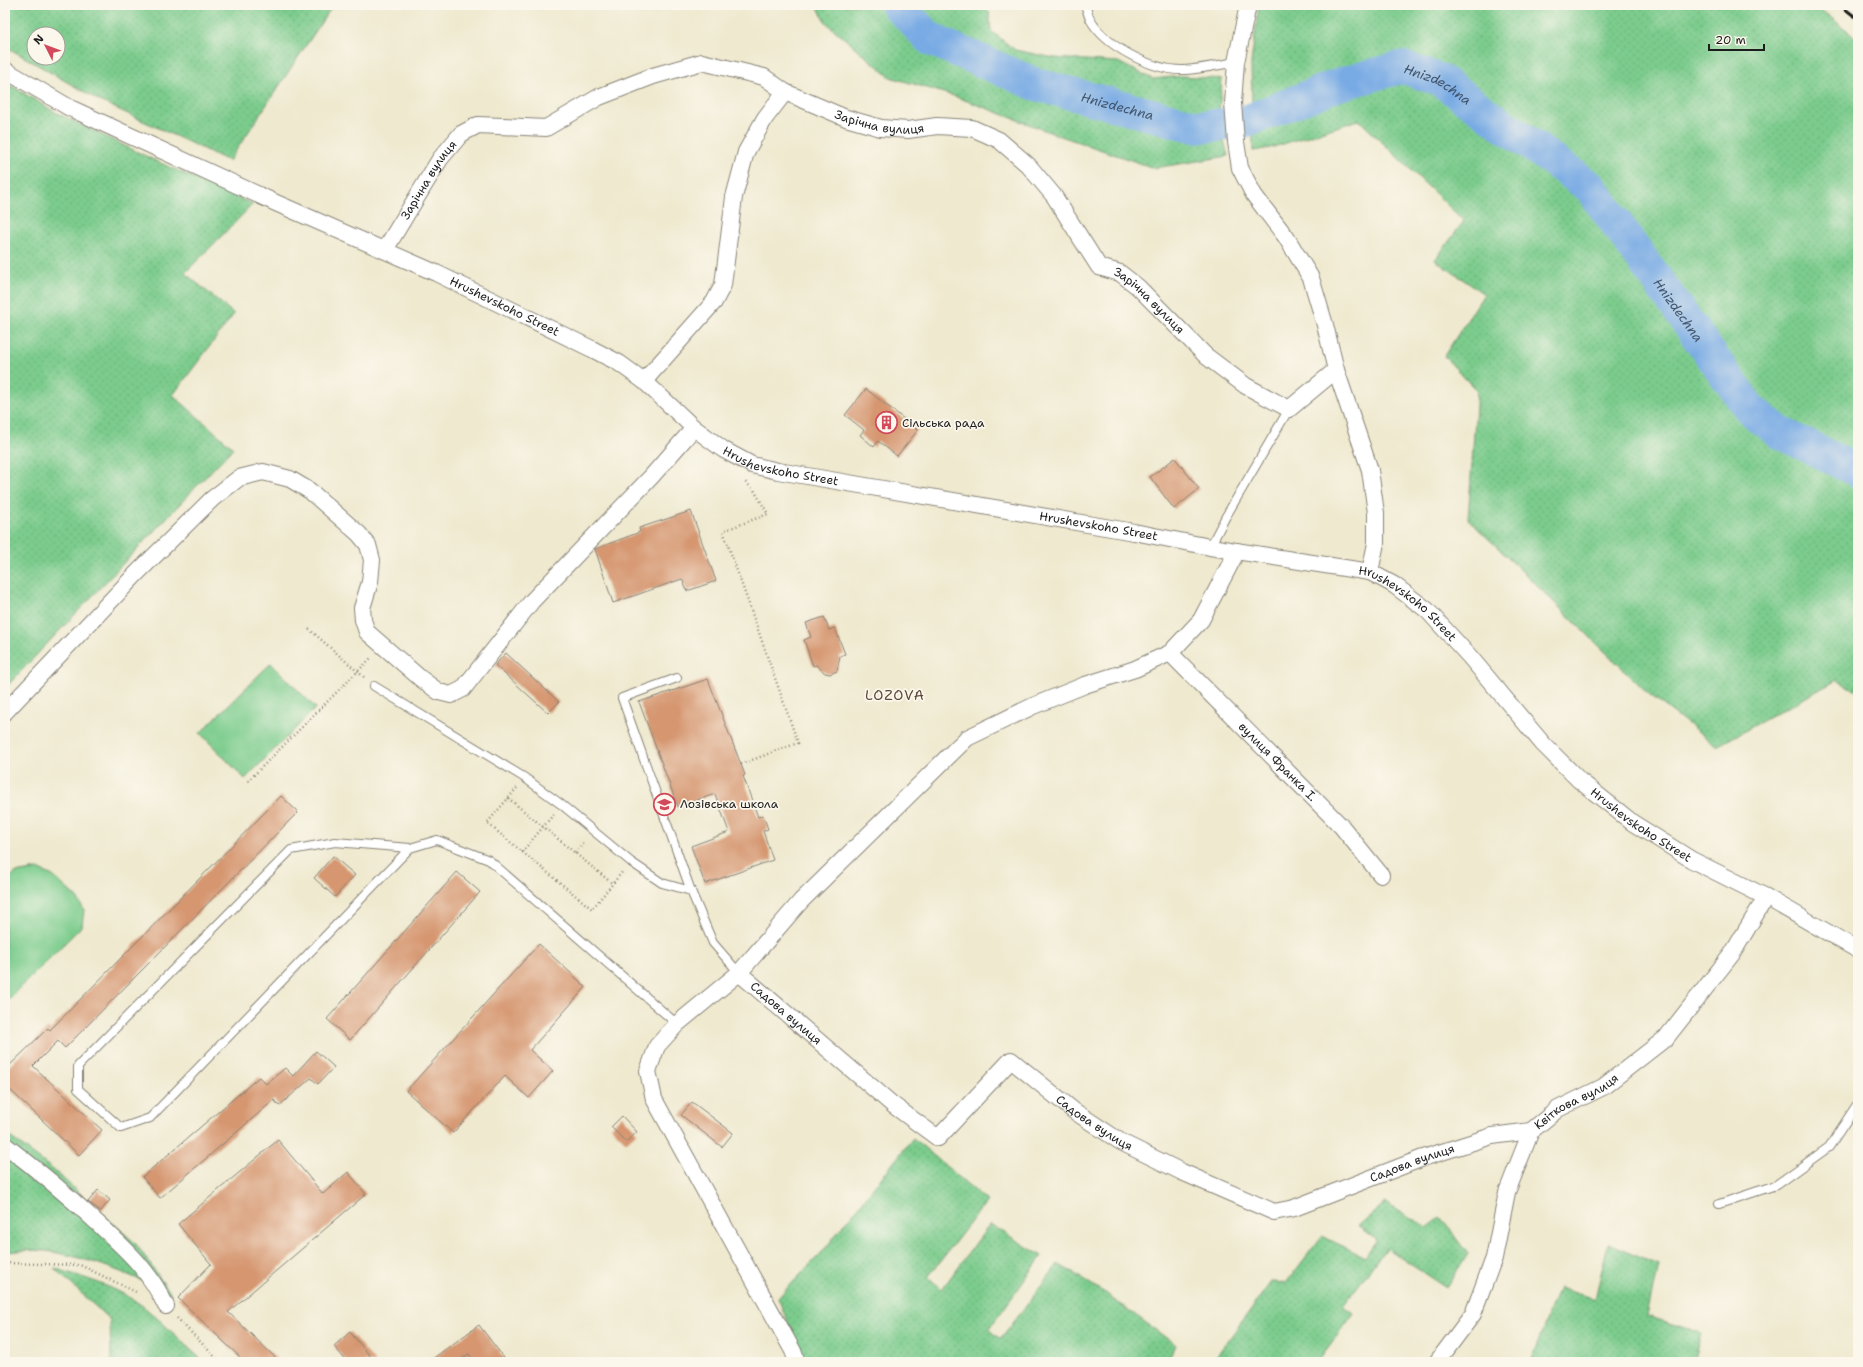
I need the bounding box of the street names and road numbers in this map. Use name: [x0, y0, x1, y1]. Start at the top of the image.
street label: Зарічна вулиця: [832, 106, 925, 138]
street label: Зарічна вулиця: [397, 137, 460, 222]
street label: Зарічна вулиця: [1112, 264, 1188, 337]
street label: Hrushevskoho Street: [447, 273, 562, 340]
street label: Hrushevskoho Street: [720, 443, 840, 489]
street label: Hrushevskoho Street: [1038, 508, 1159, 545]
street label: Hrushevskoho Street: [1357, 562, 1460, 645]
street label: вулиця Франка І.: [1235, 719, 1320, 805]
street label: Hrushevskoho Street: [1587, 784, 1695, 866]
street label: Садова вулиця: [747, 978, 825, 1048]
street label: Квіткова вулиця: [1531, 1070, 1622, 1133]
street label: Садова вулиця: [1053, 1091, 1135, 1154]
street label: Садова вулиця: [1367, 1140, 1457, 1186]

